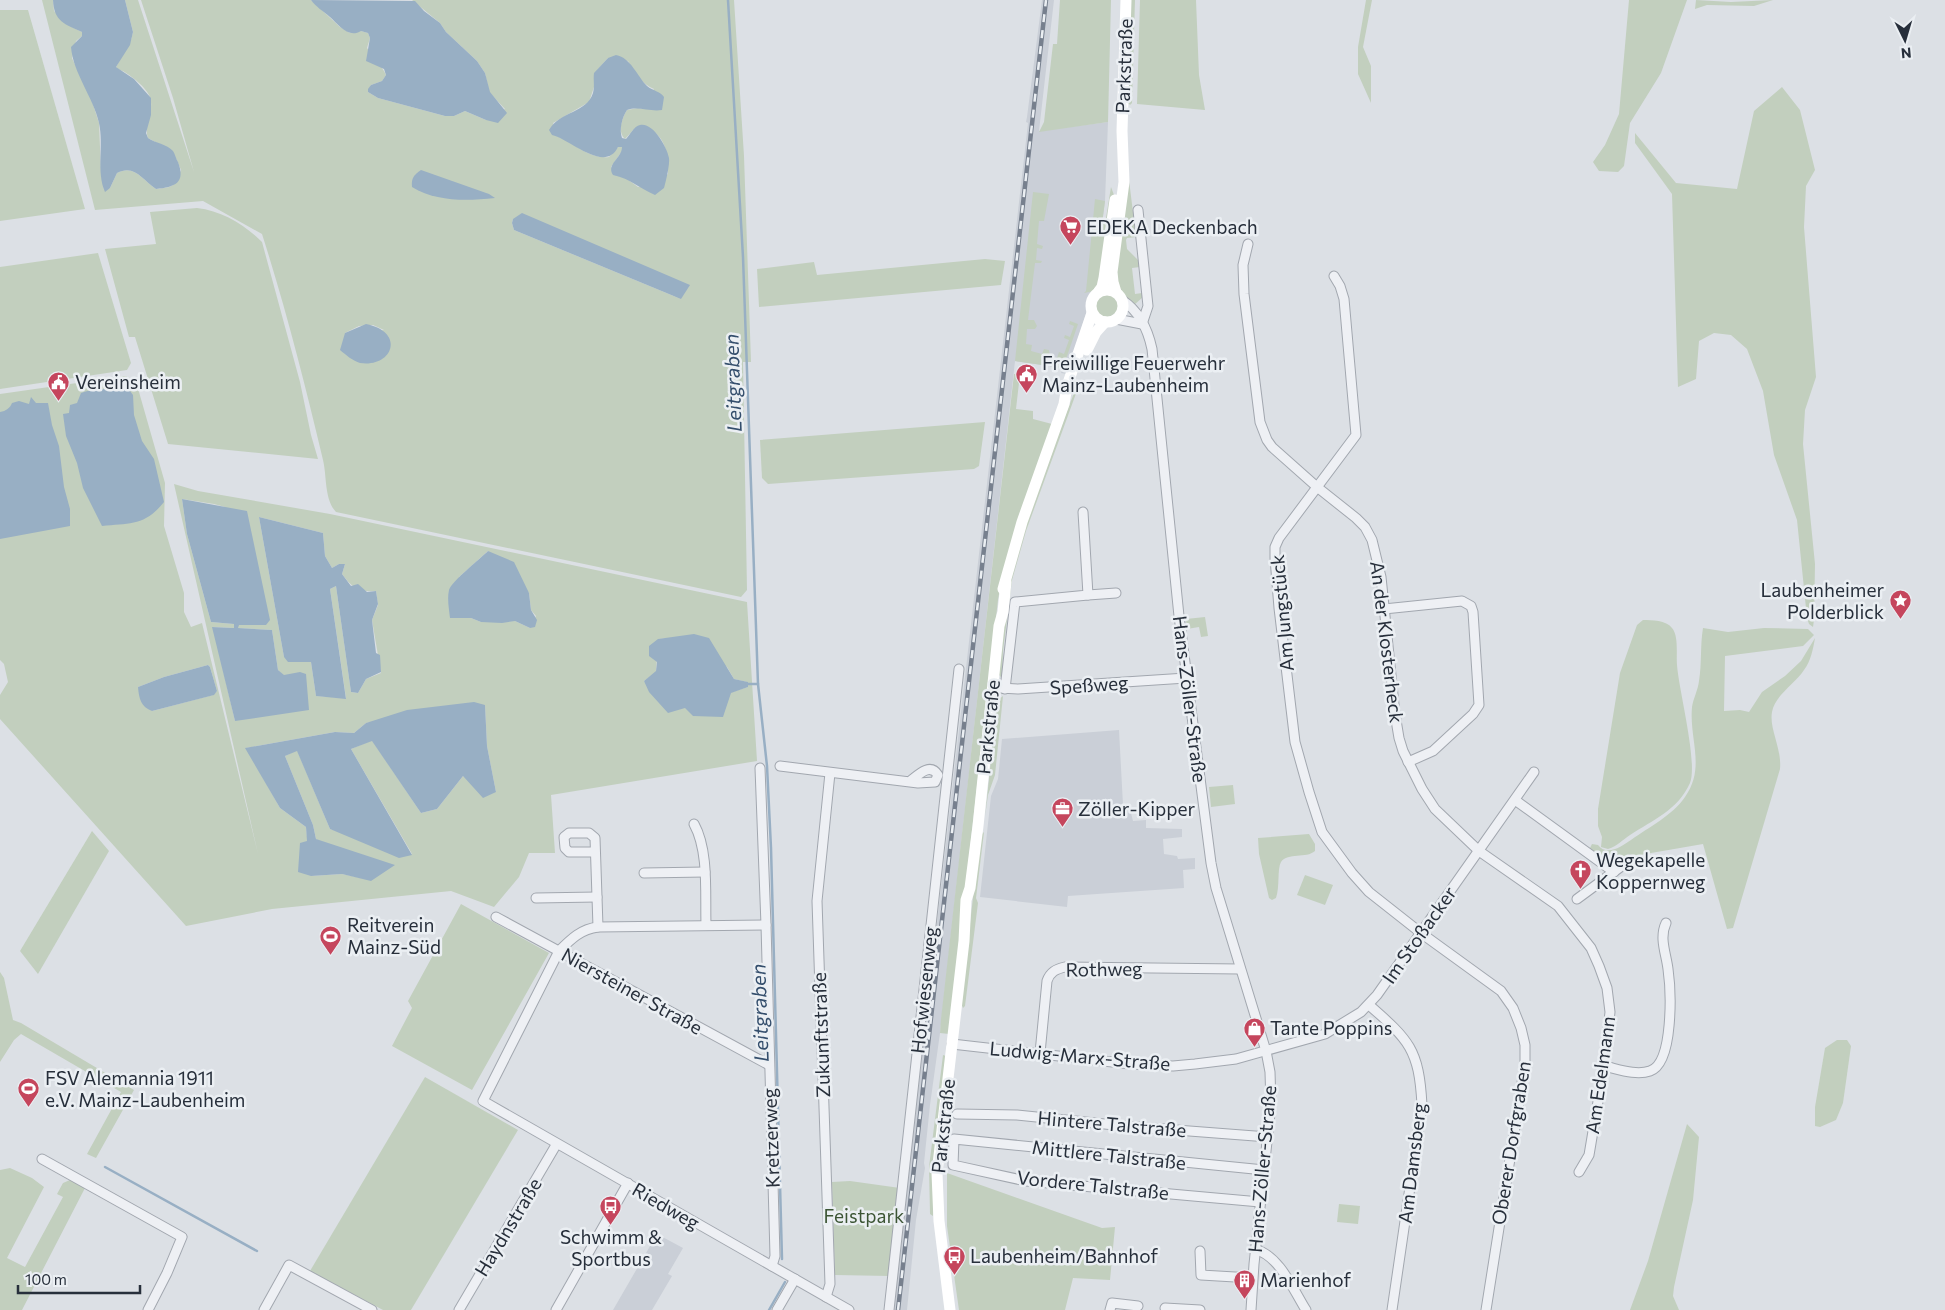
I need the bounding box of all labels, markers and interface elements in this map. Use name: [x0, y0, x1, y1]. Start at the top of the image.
north arrow: [1880, 15, 1930, 65]
street label: Parkstraße: [1110, 18, 1137, 114]
text: N: [1900, 45, 1912, 62]
supermarket icon: EDEKA Deckenbach: [1058, 215, 1082, 246]
place label: EDEKA Deckenbach: [1086, 215, 1258, 238]
water label: Leitgraben: [718, 334, 746, 433]
place label: Freiwillige Feuerwehr Mainz-Laubenheim: [1042, 351, 1226, 396]
public building icon: Freiwillige Feuerwehr Mainz-Laubenheim: [1014, 362, 1038, 393]
public building icon: Vereinsheim: [47, 370, 71, 401]
place label: Vereinsheim: [75, 370, 181, 393]
street label: Am Jungstück: [1265, 554, 1298, 672]
street label: An der Klosterheck: [1366, 560, 1409, 724]
place label: Laubenheimer Polderblick: [1760, 578, 1884, 623]
place icon: Laubenheimer Polderblick: [1888, 589, 1912, 620]
street label: Hans-Zöller-Straße: [1169, 614, 1212, 784]
street label: Speßweg: [1049, 670, 1129, 699]
street label: Parkstraße: [971, 678, 1004, 775]
office icon: Zöller-Kipper: [1050, 797, 1074, 828]
place label: Zöller-Kipper: [1078, 797, 1196, 820]
place label: Wegekapelle Koppernweg: [1596, 848, 1705, 893]
church icon: Wegekapelle Koppernweg: [1568, 859, 1592, 890]
street label: Im Stoßacker: [1377, 881, 1461, 988]
place label: Reitverein Mainz-Süd: [347, 913, 441, 958]
sports icon: Reitverein Mainz-Süd: [319, 924, 343, 955]
street label: Hofwiesenweg: [905, 925, 942, 1055]
street label: Niersteiner Straße: [558, 942, 707, 1039]
street label: Rothweg: [1065, 956, 1143, 981]
water label: Leitgraben: [745, 964, 773, 1063]
street label: Zukunftstraße: [807, 972, 834, 1098]
street label: Am Edelmann: [1580, 1015, 1619, 1135]
shop icon: Tante Poppins: [1242, 1016, 1266, 1047]
place label: Tante Poppins: [1270, 1016, 1393, 1039]
street label: Ludwig-Marx-Straße: [989, 1036, 1171, 1075]
street label: Oberer Dorfgraben: [1486, 1059, 1535, 1226]
place label: FSV Alemannia 1911 e.V. Mainz-Laubenheim: [45, 1066, 245, 1111]
sports icon: FSV Alemannia 1911 e.V. Mainz-Laubenheim: [17, 1077, 41, 1108]
street label: Parkstraße: [926, 1077, 959, 1174]
street label: Hans-Zöller-Straße: [1243, 1084, 1280, 1254]
street label: Kretzerweg: [757, 1088, 784, 1188]
street label: Am Damsberg: [1393, 1101, 1430, 1225]
street label: Hintere Talstraße: [1037, 1106, 1187, 1141]
street label: Mittlere Talstraße: [1031, 1135, 1187, 1174]
street label: Vordere Talstraße: [1016, 1165, 1170, 1204]
street label: Haydnstraße: [469, 1173, 546, 1280]
street label: Riedweg: [629, 1177, 704, 1234]
bus stop icon: Schwimm & Sportbus: [599, 1194, 623, 1225]
park label: Feistpark: [824, 1204, 904, 1227]
place label: Schwimm & Sportbus: [560, 1225, 662, 1270]
bus stop icon: Laubenheim/Bahnhof: [942, 1244, 966, 1275]
place label: Laubenheim/Bahnhof: [970, 1244, 1158, 1267]
scale bar: [18, 1262, 140, 1294]
building icon: Marienhof: [1232, 1268, 1256, 1299]
place label: Marienhof: [1260, 1268, 1351, 1291]
text: 100 m: [25, 1270, 67, 1288]

